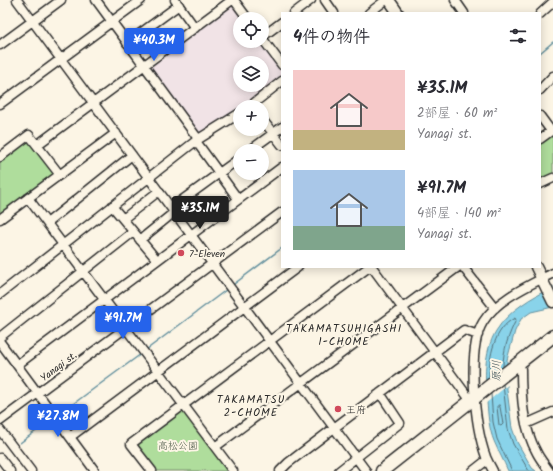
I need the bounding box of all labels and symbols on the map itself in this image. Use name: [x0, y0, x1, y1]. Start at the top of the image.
pin: ¥40.3M: [121, 28, 187, 62]
pin: ¥35.1M: [167, 196, 233, 230]
place label: 7-Eleven: [189, 246, 225, 262]
marker: 7-Eleven: [176, 248, 186, 258]
pin: ¥91.7M: [90, 306, 156, 340]
district label: TAKAMATSUHIGASHI 1-CHOME: [286, 320, 402, 351]
street label: Yanagi st.: [37, 348, 80, 386]
water label: 原川: [488, 360, 506, 382]
district label: TAKAMATSU 2-CHOME: [217, 391, 285, 422]
place label: 王府: [346, 402, 366, 418]
pin: ¥27.8M: [25, 404, 91, 438]
marker: 王府: [333, 404, 343, 414]
park label: 高松公園: [158, 438, 198, 454]

